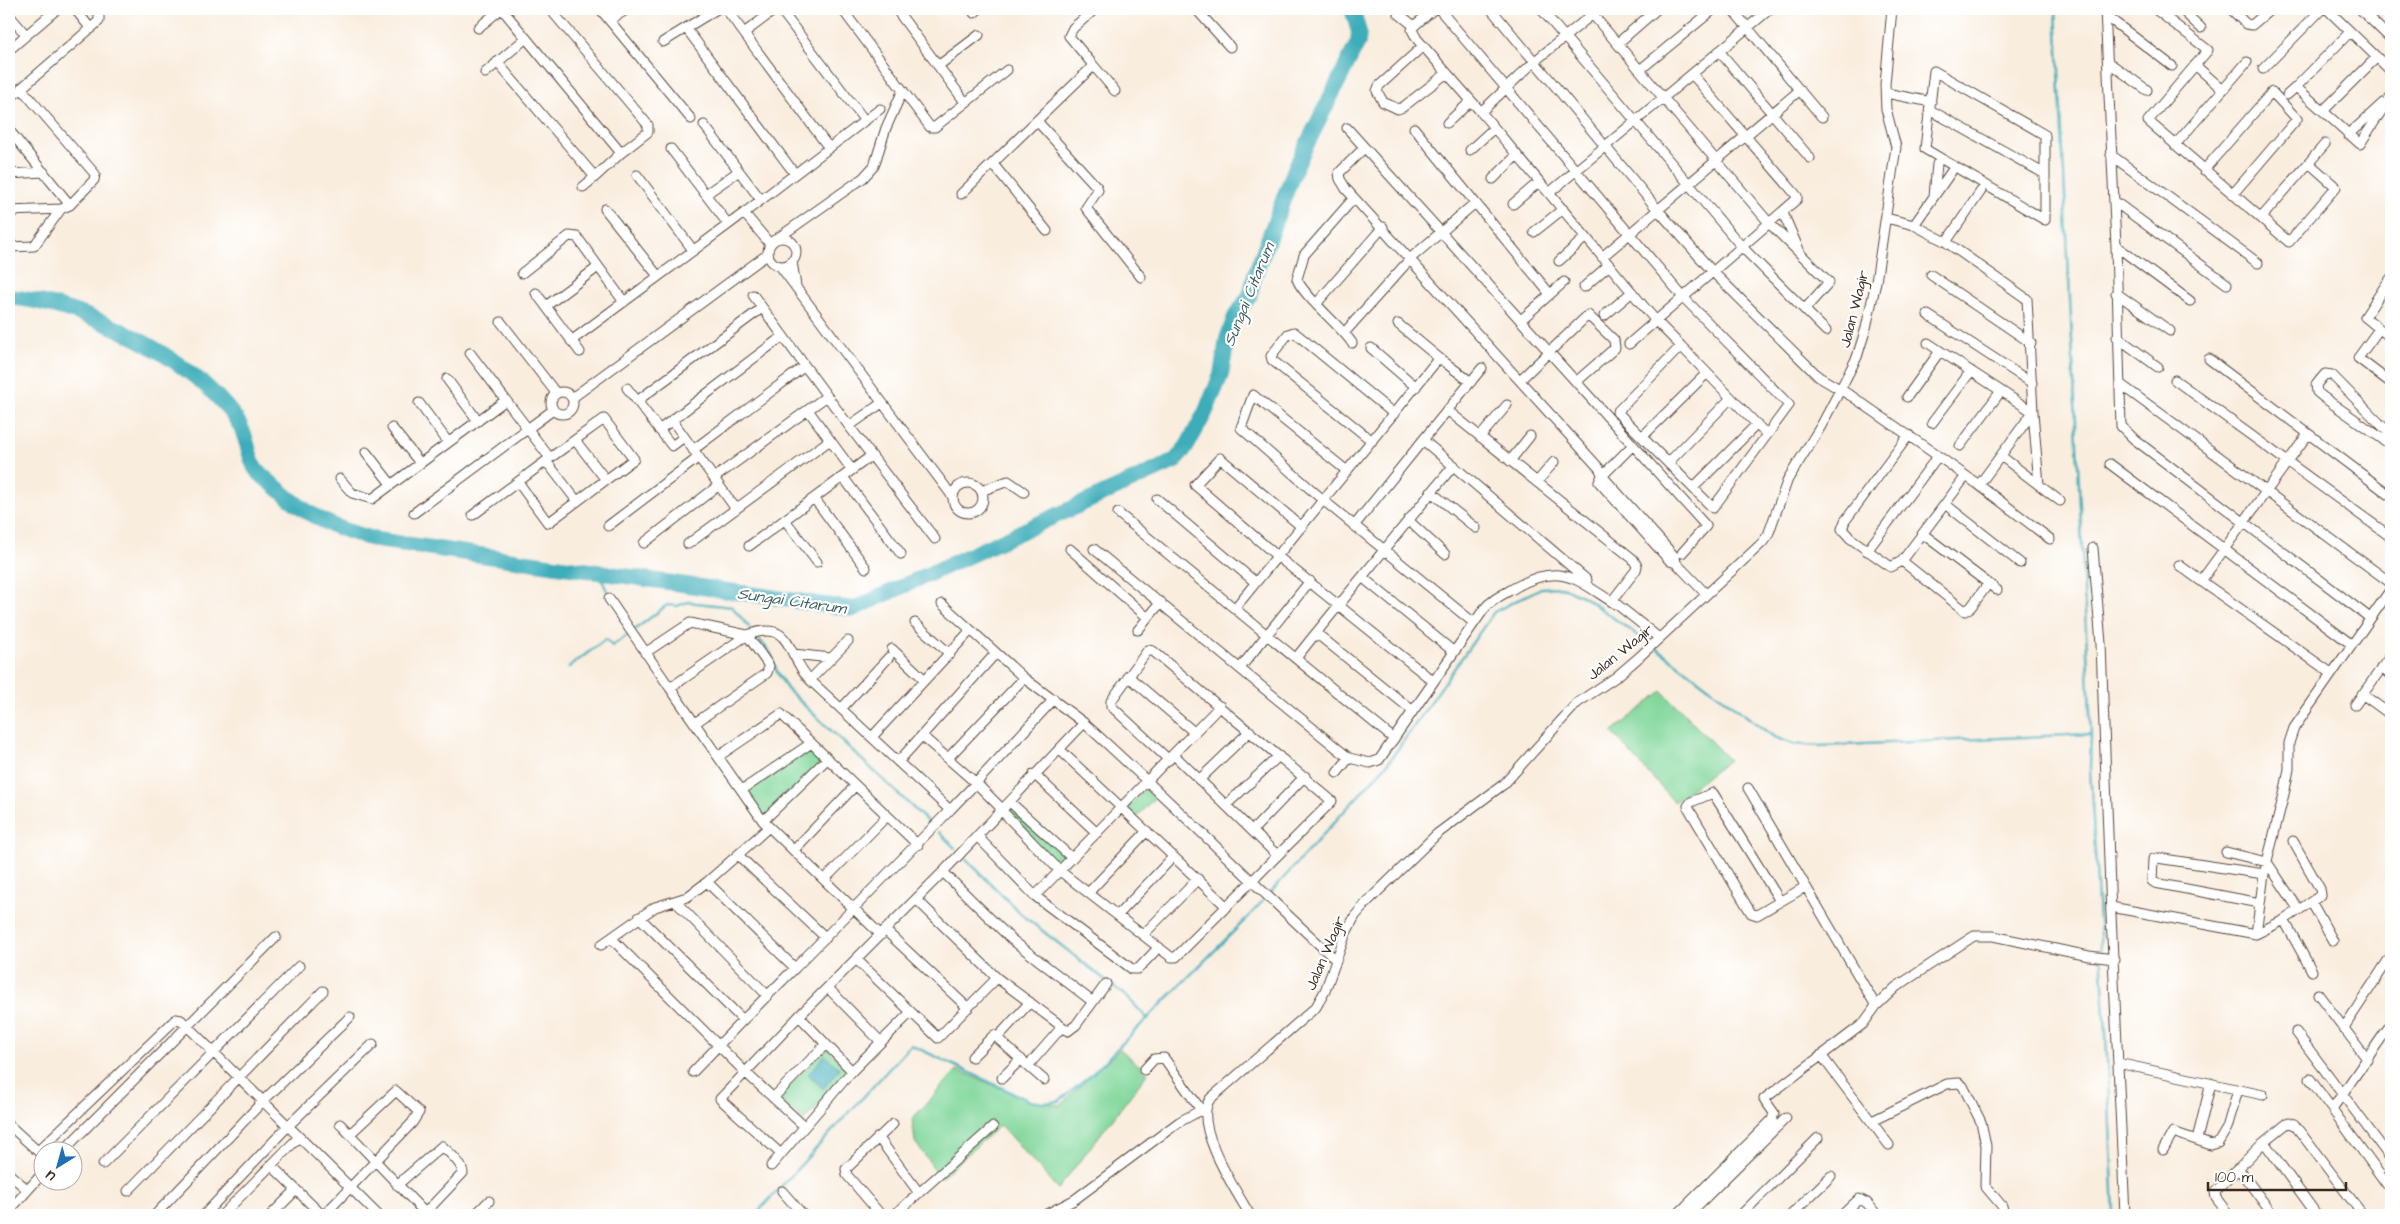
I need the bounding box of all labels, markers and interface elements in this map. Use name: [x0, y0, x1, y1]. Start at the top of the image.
water label: Sungai Citarum: [1218, 238, 1281, 350]
street label: Jalan Wagir: [1835, 268, 1875, 350]
water label: Sungai Citarum: [736, 582, 849, 621]
street label: Jalan Wagir: [1583, 619, 1658, 686]
street label: Jalan Wagir: [1300, 913, 1351, 994]
north arrow: [32, 1142, 82, 1192]
scale bar: [2208, 1159, 2345, 1191]
text: U: [42, 1165, 60, 1186]
text: 100 m: [2215, 1167, 2254, 1188]

